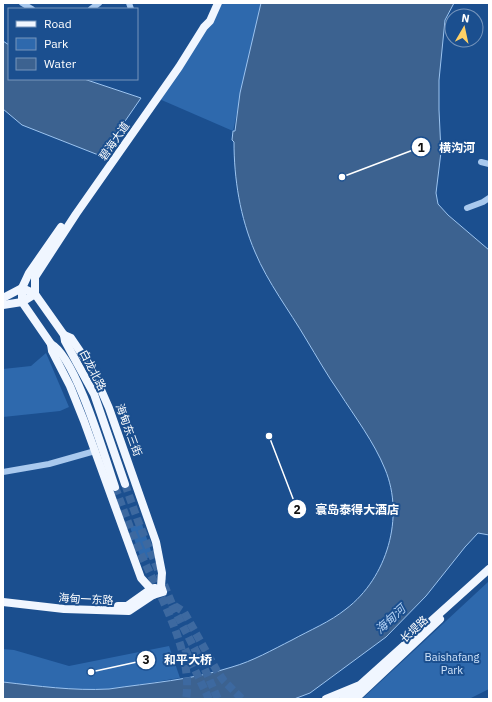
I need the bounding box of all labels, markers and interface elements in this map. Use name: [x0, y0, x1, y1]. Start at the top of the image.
legend: [8, 8, 138, 80]
north arrow: [444, 8, 484, 48]
text: N: [461, 11, 471, 26]
text: Road: [44, 16, 72, 31]
text: Park: [44, 36, 69, 51]
text: Water: [44, 56, 77, 71]
street label: 碧海大道: [96, 119, 132, 163]
callout: 横沟河: [411, 135, 483, 159]
text: 1: [417, 140, 425, 155]
text: 横沟河: [439, 140, 475, 155]
street label: 白龙北路: [77, 347, 109, 393]
street label: 海甸东三街: [113, 402, 145, 458]
callout: 寰岛泰得大酒店: [287, 497, 407, 521]
text: 2: [293, 502, 301, 517]
text: 寰岛泰得大酒店: [315, 502, 399, 517]
street label: 海甸一东路: [58, 591, 114, 607]
water label: 海甸河: [372, 600, 410, 637]
street label: 长堤路: [397, 613, 431, 645]
callout: 和平大桥: [136, 648, 220, 672]
park label: Baishafang Park: [425, 650, 480, 677]
text: 3: [142, 652, 150, 667]
text: 和平大桥: [164, 652, 212, 667]

